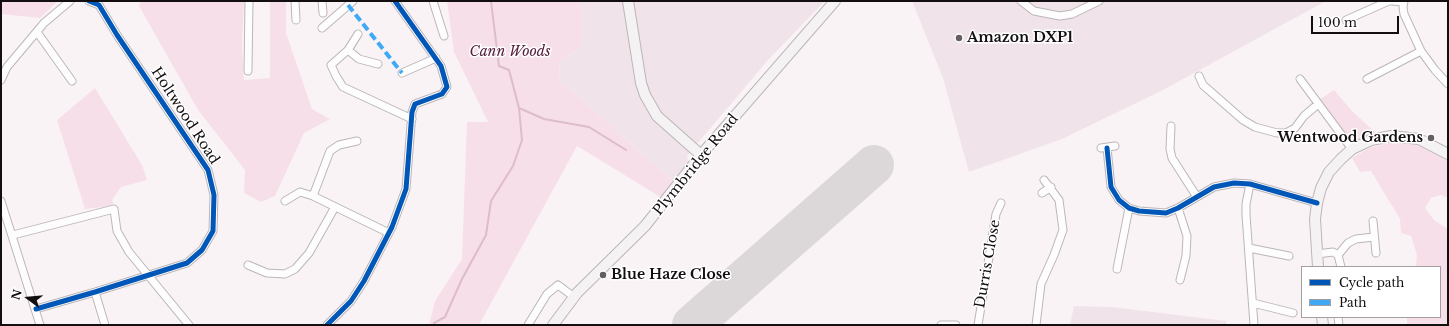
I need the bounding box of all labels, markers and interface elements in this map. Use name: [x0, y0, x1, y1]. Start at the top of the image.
scale bar: [1313, 8, 1401, 34]
text: 100 m: [1318, 15, 1357, 30]
place label: Amazon DXP1: [967, 30, 1073, 46]
marker: Amazon DXP1: [954, 33, 964, 43]
park label: Cann Woods: [469, 44, 551, 60]
street label: Holtwood Road: [147, 64, 223, 168]
street label: Plymbridge Road: [650, 111, 742, 219]
place label: Wentwood Gardens: [1277, 130, 1423, 146]
marker: Wentwood Gardens: [1426, 133, 1436, 143]
street label: Durris Close: [972, 218, 1004, 310]
legend: [1301, 266, 1441, 318]
place label: Blue Haze Close: [611, 267, 730, 283]
marker: Blue Haze Close: [598, 270, 608, 280]
text: Cycle path: [1339, 275, 1404, 290]
north arrow: [8, 278, 48, 318]
text: N: [8, 288, 25, 302]
text: Path: [1339, 295, 1367, 310]

